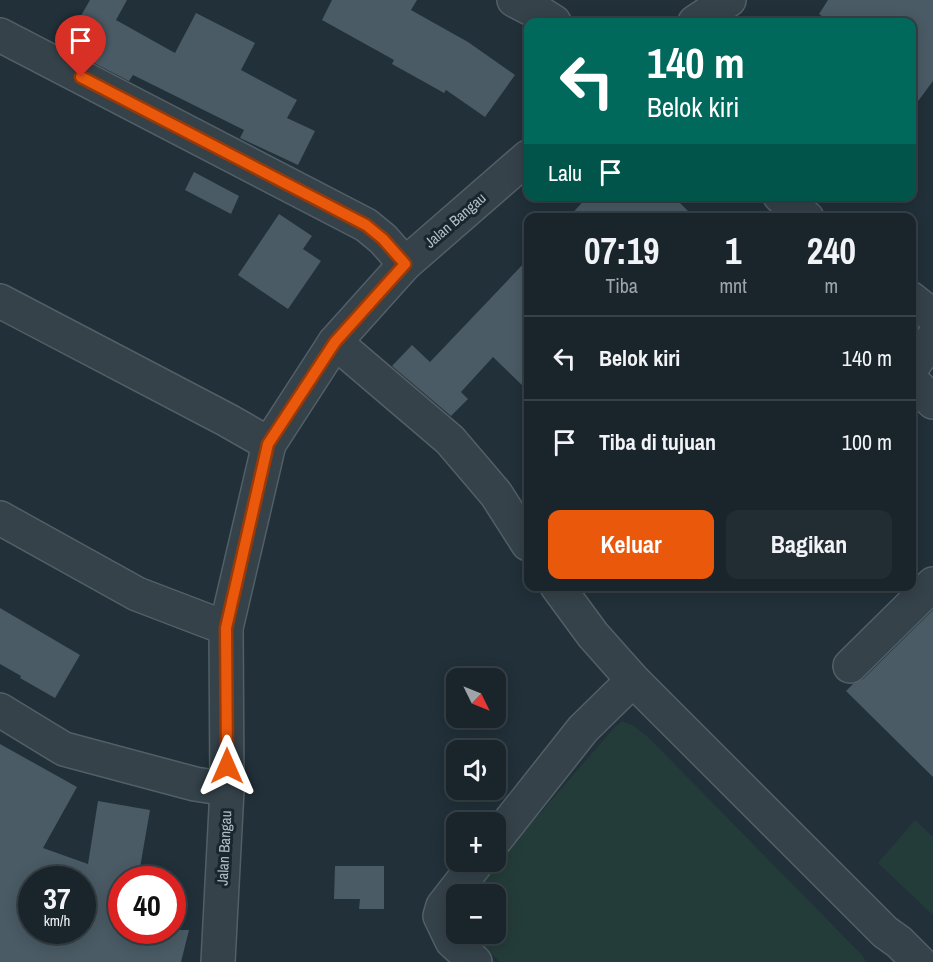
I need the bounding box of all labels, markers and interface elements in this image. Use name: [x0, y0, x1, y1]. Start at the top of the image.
pin: [55, 15, 106, 77]
icon: arrive: [64, 24, 97, 57]
text: 140 m: [647, 35, 745, 91]
icon: left: [548, 42, 626, 120]
text: Belok kiri: [647, 89, 739, 125]
icon: arrive: [594, 156, 627, 189]
text: Lalu: [548, 158, 582, 188]
street label: Jalan Bangau: [420, 187, 490, 253]
text: 07:19: [584, 227, 659, 275]
text: 1: [725, 227, 741, 275]
text: 240: [807, 227, 856, 275]
text: Tiba: [605, 272, 638, 299]
text: mnt: [719, 272, 747, 299]
text: m: [825, 272, 838, 299]
icon: left: [548, 342, 581, 375]
text: Belok kiri: [599, 343, 680, 373]
text: 140 m: [842, 343, 892, 373]
icon: arrive: [548, 426, 581, 459]
text: Tiba di tujuan: [599, 427, 716, 457]
text: 100 m: [842, 427, 892, 457]
button: Keluar: [548, 510, 714, 579]
button: Bagikan: [726, 510, 892, 579]
north arrow: [446, 668, 506, 728]
map controls: [446, 668, 506, 944]
position arrow: [195, 734, 259, 798]
button: sound: [446, 740, 506, 800]
street label: Jalan Bangau: [212, 810, 236, 886]
button: +: [446, 812, 506, 872]
speed limit sign: 40: [108, 866, 186, 944]
text: 37: [43, 878, 71, 918]
button: −: [446, 884, 506, 944]
text: km/h: [44, 910, 70, 931]

